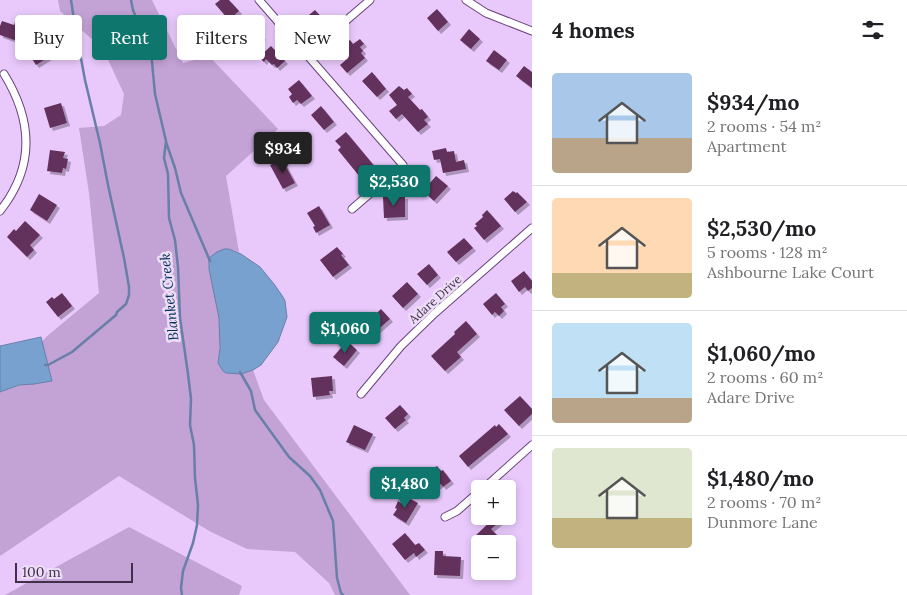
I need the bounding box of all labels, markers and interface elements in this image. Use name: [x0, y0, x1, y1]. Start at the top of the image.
chip: Buy: [15, 15, 82, 60]
chip: Rent: [92, 15, 167, 60]
chip: Filters: [177, 15, 265, 60]
chip: New: [275, 15, 349, 60]
icon: filters: [859, 16, 887, 44]
text: 4 homes: [552, 17, 635, 44]
text: $934/mo: [707, 89, 799, 116]
icon: home: [592, 93, 652, 153]
text: 2 rooms · 54 m²: [707, 116, 822, 136]
pin: $934: [253, 132, 313, 174]
text: Apartment: [707, 136, 787, 156]
text: $934: [265, 138, 301, 158]
pin: $2,530: [353, 164, 435, 207]
text: $2,530: [369, 171, 419, 191]
text: $2,530/mo: [707, 215, 816, 242]
icon: home: [592, 218, 652, 278]
text: 5 rooms · 128 m²: [707, 242, 828, 262]
water label: Blanket Creek: [155, 252, 183, 342]
text: Ashbourne Lake Court: [707, 262, 874, 282]
street label: Adare Drive: [405, 271, 465, 327]
pin: $1,060: [304, 312, 386, 354]
text: $1,060: [320, 318, 370, 338]
text: $1,060/mo: [707, 340, 816, 367]
icon: home: [592, 343, 652, 403]
text: 2 rooms · 60 m²: [707, 367, 823, 387]
text: Adare Drive: [707, 387, 795, 407]
text: $1,480/mo: [707, 465, 814, 492]
pin: $1,480: [364, 466, 446, 509]
icon: home: [592, 468, 652, 528]
text: $1,480: [381, 473, 429, 493]
map controls: [471, 480, 516, 580]
button: +: [471, 480, 516, 525]
text: 2 rooms · 70 m²: [707, 492, 821, 512]
text: Dunmore Lane: [707, 512, 818, 532]
button: −: [471, 535, 516, 580]
scale bar: [15, 560, 132, 583]
text: 100 m: [22, 563, 61, 581]

